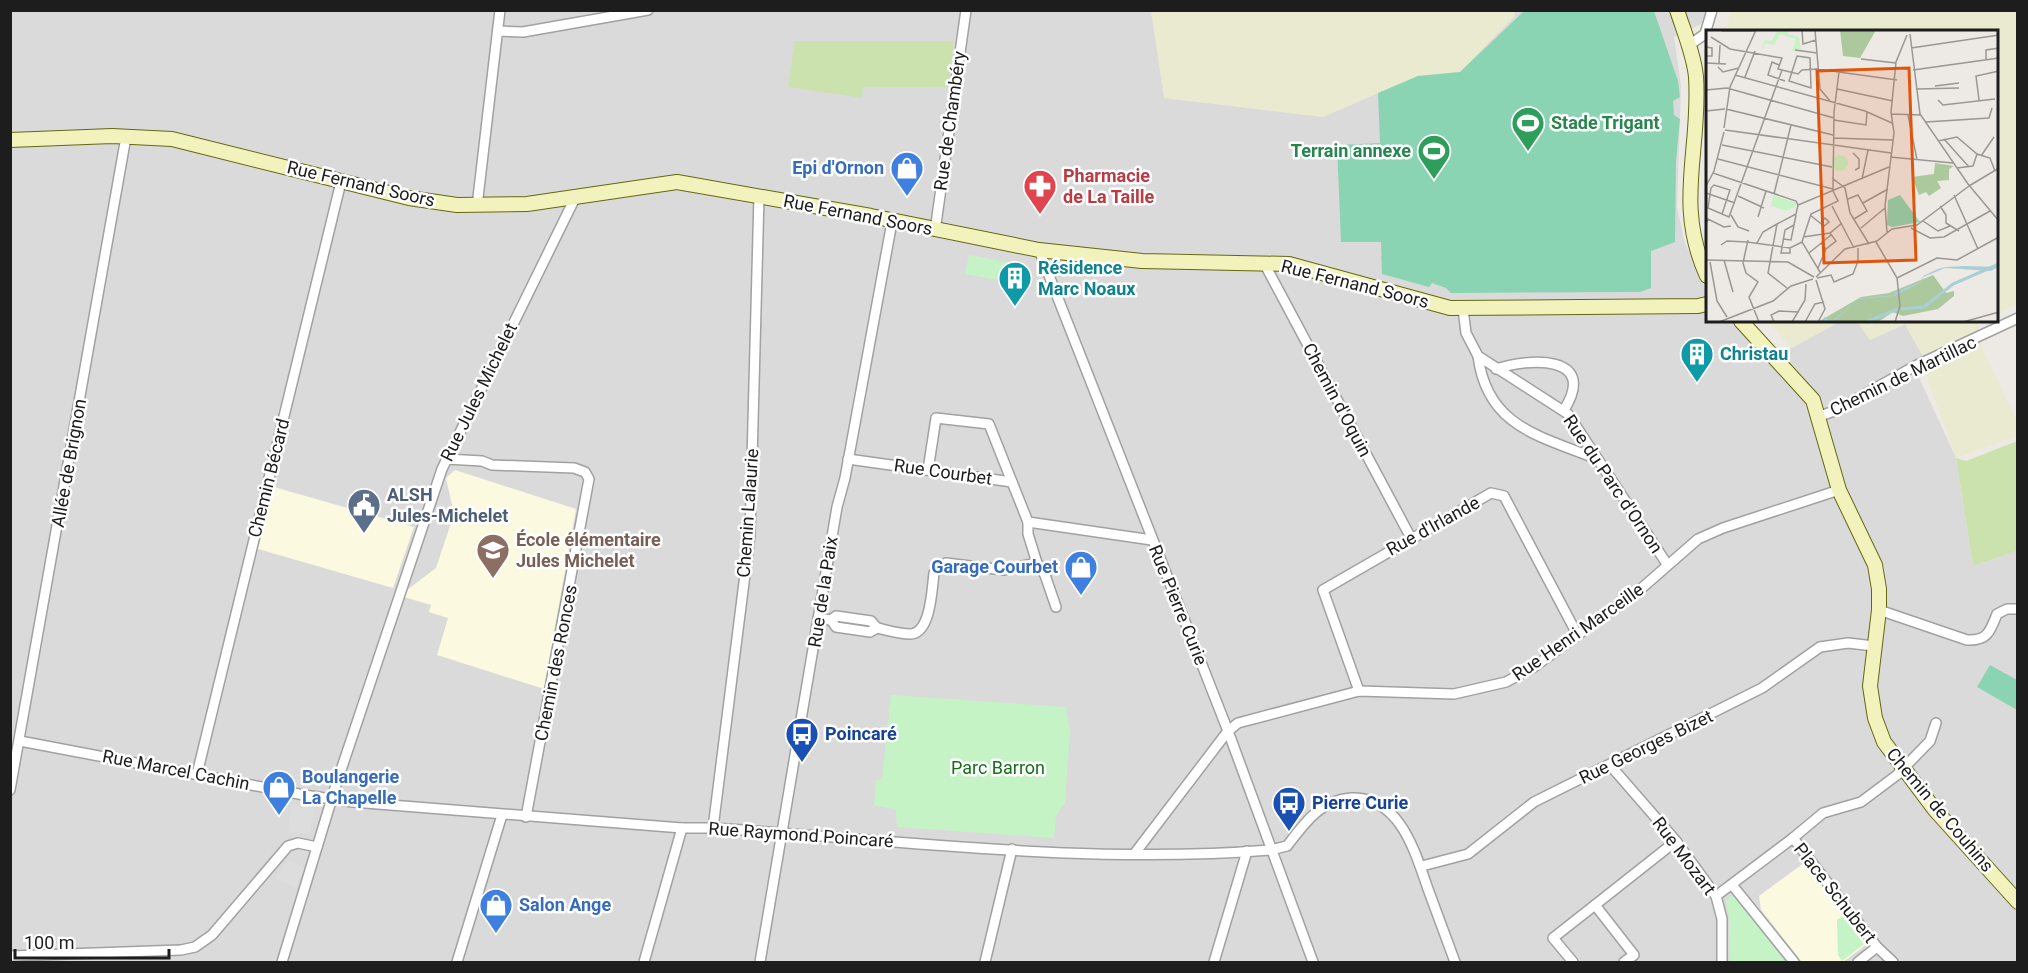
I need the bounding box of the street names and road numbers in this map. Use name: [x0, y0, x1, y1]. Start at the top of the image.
street label: Rue de Chambéry: [929, 49, 970, 192]
street label: Rue Fernand Soors: [285, 156, 437, 211]
street label: Rue Fernand Soors: [782, 190, 934, 239]
street label: Rue Fernand Soors: [1279, 255, 1431, 312]
street label: Rue Jules Michelet: [436, 319, 521, 464]
street label: Chemin de Martillac: [1826, 331, 1979, 420]
street label: Chemin d'Oquin: [1299, 339, 1376, 460]
street label: Allée de Brignon: [47, 397, 90, 529]
street label: Rue du Parc d'Ornon: [1559, 411, 1668, 557]
street label: Chemin Bécard: [244, 416, 293, 540]
street label: Chemin Lalaurie: [733, 448, 762, 578]
street label: Rue Courbet: [893, 454, 993, 489]
street label: Rue d'Irlande: [1383, 491, 1483, 560]
street label: Rue de la Paix: [803, 535, 842, 649]
street label: Rue Pierre Curie: [1145, 542, 1212, 668]
street label: Rue Henri Marceille: [1508, 578, 1647, 685]
street label: Chemin des Ronces: [530, 583, 581, 743]
street label: Rue Georges Bizet: [1575, 705, 1716, 788]
street label: Chemin de Couhins: [1882, 743, 1998, 876]
street label: Rue Marcel Cachin: [101, 745, 251, 794]
street label: Rue Mozart: [1648, 813, 1721, 899]
street label: Rue Raymond Poincaré: [708, 818, 894, 851]
street label: Place Schubert: [1790, 839, 1881, 947]

